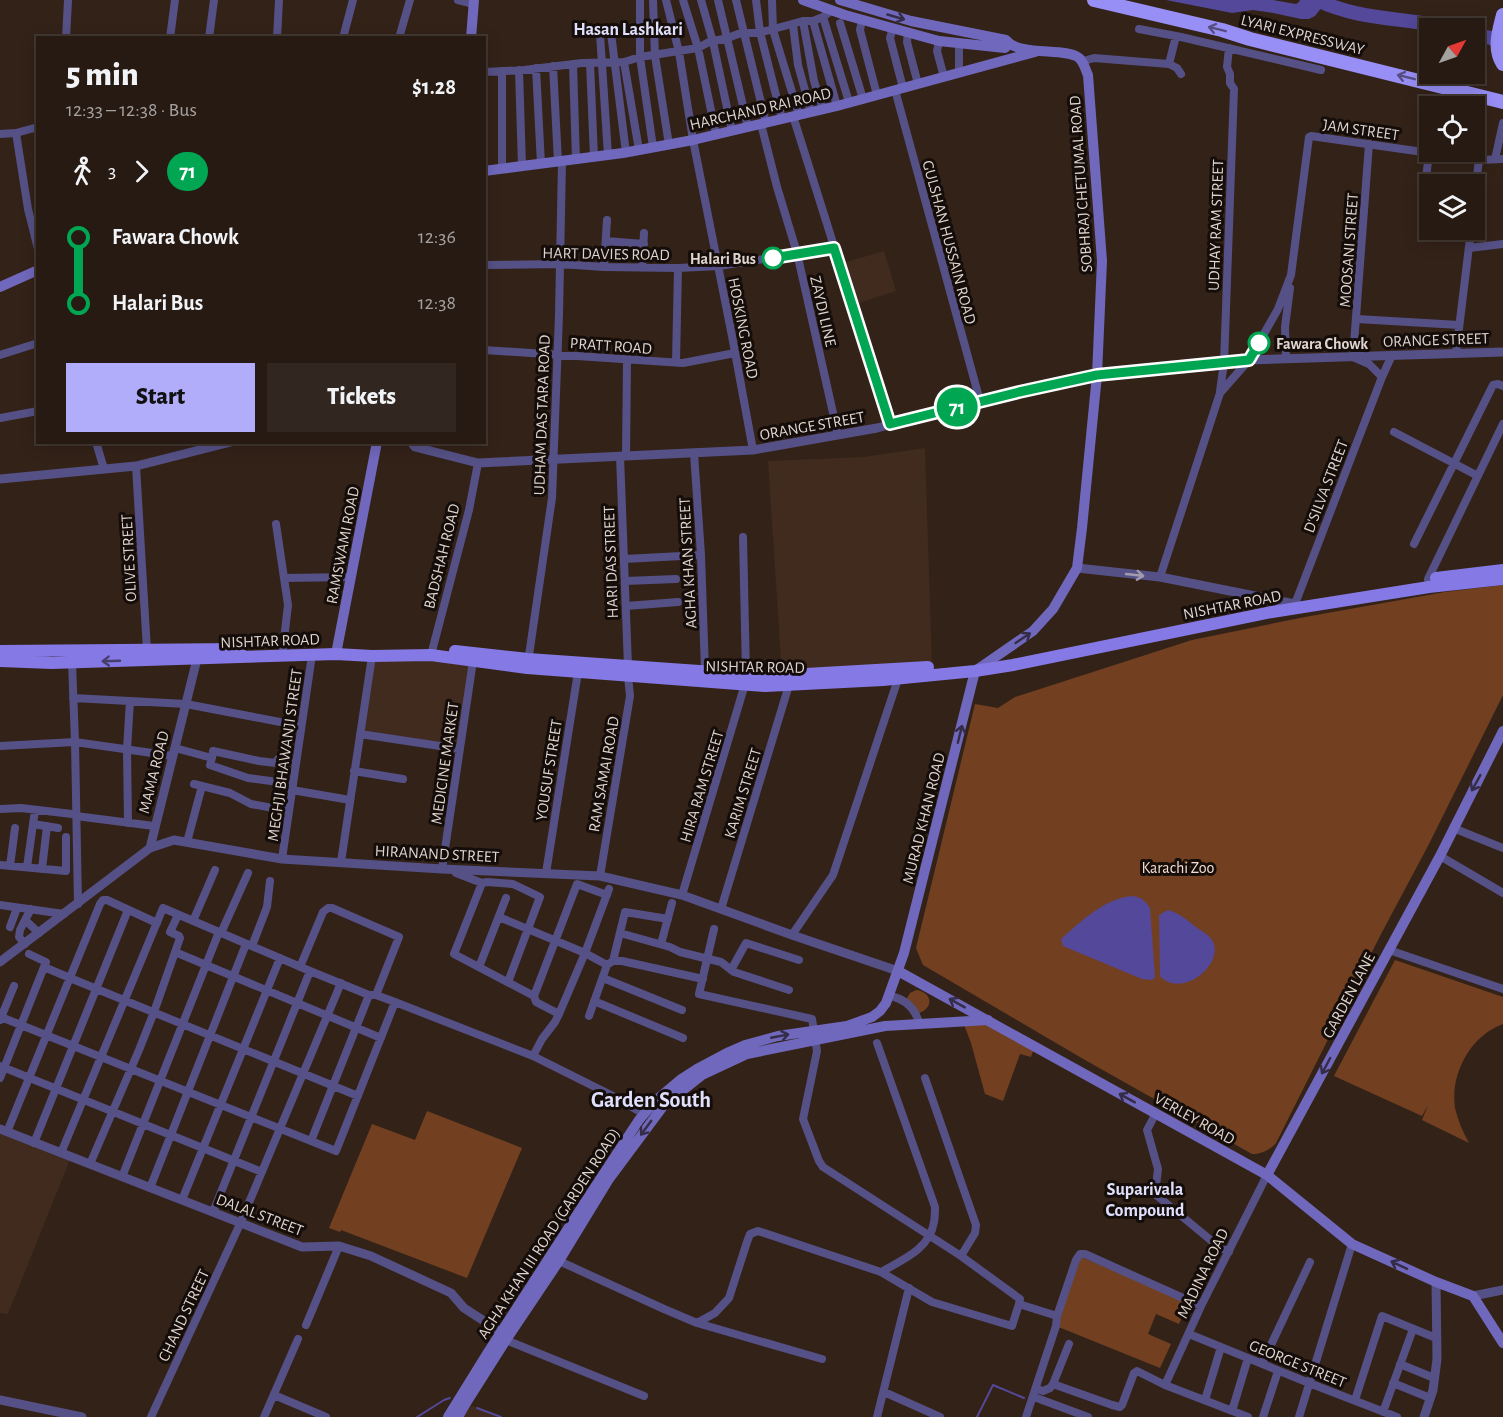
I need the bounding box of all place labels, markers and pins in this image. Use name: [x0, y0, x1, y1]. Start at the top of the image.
marker: Halari Bus: [762, 247, 784, 269]
place label: Halari Bus: [690, 251, 756, 267]
marker: Fawara Chowk: [1248, 332, 1270, 354]
place label: Fawara Chowk: [1276, 336, 1368, 352]

